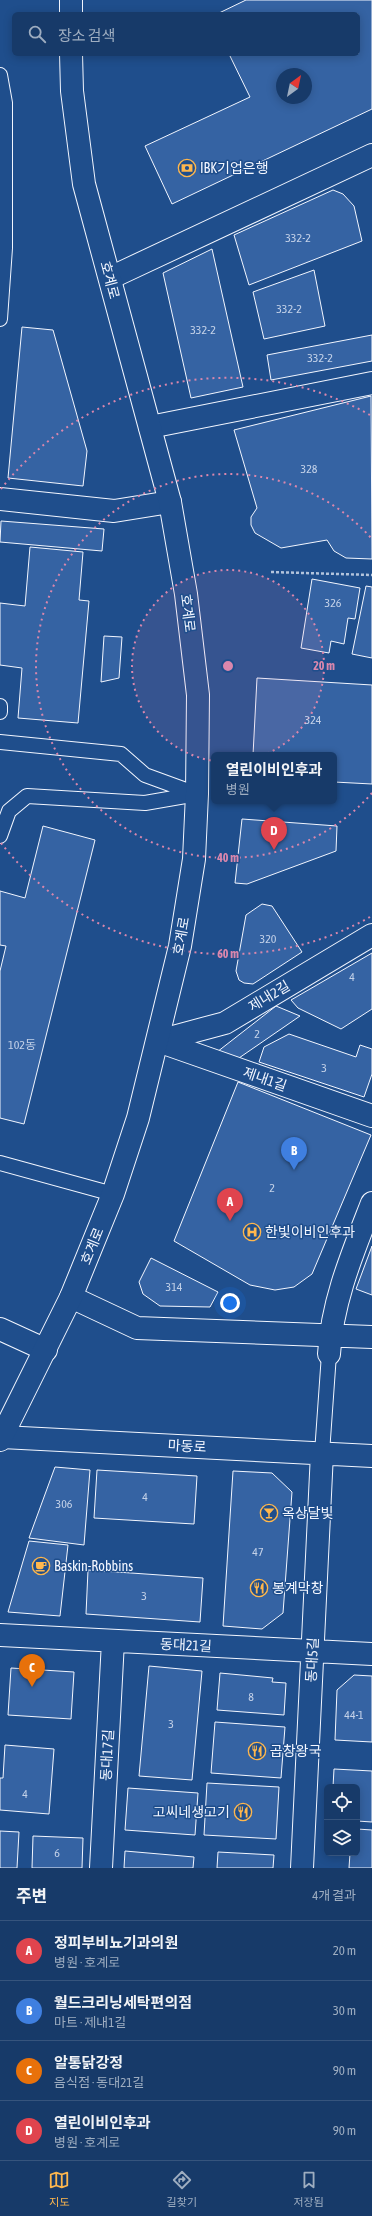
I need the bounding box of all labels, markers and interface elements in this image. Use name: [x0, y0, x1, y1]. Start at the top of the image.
search box: [12, 12, 360, 56]
icon: search: [26, 23, 48, 45]
text: 장소 검색: [58, 27, 115, 44]
north arrow: [276, 68, 312, 104]
bank icon: IBK기업은행: [177, 158, 197, 178]
place label: IBK기업은행: [200, 160, 269, 176]
house number: 332-2: [285, 231, 311, 245]
street label: 호계로: [97, 259, 123, 301]
house number: 332-2: [276, 302, 302, 316]
house number: 332-2: [190, 323, 216, 337]
house number: 332-2: [307, 351, 333, 365]
house number: 328: [301, 462, 318, 476]
street label: 호계로: [178, 593, 198, 633]
house number: 326: [325, 596, 342, 610]
centre of rings: [221, 659, 235, 673]
text: 20 m: [313, 659, 335, 673]
house number: 324: [305, 713, 322, 727]
popup: [211, 752, 337, 804]
text: 열린이비인후과: [226, 761, 322, 778]
text: 병원: [226, 782, 250, 797]
pin: D: [261, 817, 287, 850]
text: 40 m: [216, 851, 239, 865]
street label: 호계로: [170, 915, 192, 956]
house number: 320: [260, 932, 277, 946]
text: 60 m: [217, 947, 239, 961]
house number: 4: [349, 970, 355, 984]
street label: 제내2길: [245, 977, 293, 1015]
house number: 2: [254, 1027, 260, 1041]
house number: 102동: [8, 1038, 36, 1052]
house number: 3: [321, 1061, 327, 1075]
street label: 제내1길: [241, 1064, 289, 1094]
pin: B: [281, 1137, 307, 1170]
house number: 2: [269, 1181, 275, 1195]
pin: A: [217, 1188, 243, 1221]
hospital icon: 한빛이비인후과: [242, 1222, 262, 1242]
place label: 한빛이비인후과: [265, 1224, 355, 1240]
street label: 호계로: [77, 1225, 107, 1267]
house number: 314: [166, 1280, 183, 1294]
your location: [220, 1293, 240, 1313]
street label: 마동로: [167, 1437, 207, 1455]
house number: 4: [142, 1490, 148, 1504]
house number: 306: [56, 1497, 73, 1511]
bar icon: 옥상달빛: [259, 1503, 279, 1523]
place label: 옥상달빛: [282, 1505, 334, 1521]
house number: 47: [252, 1545, 264, 1559]
cafe icon: Baskin-Robbins: [31, 1556, 51, 1576]
place label: Baskin-Robbins: [54, 1558, 133, 1574]
restaurant icon: 봉계막창: [249, 1578, 269, 1598]
place label: 봉계막창: [272, 1580, 324, 1596]
house number: 3: [141, 1589, 147, 1603]
street label: 동대21길: [160, 1636, 212, 1654]
street label: 동대5길: [303, 1637, 321, 1683]
pin: C: [19, 1654, 45, 1687]
house number: 8: [248, 1690, 254, 1704]
house number: 44-1: [344, 1708, 364, 1722]
house number: 3: [168, 1717, 174, 1731]
street label: 동대17길: [98, 1729, 116, 1781]
restaurant icon: 곱창왕국: [247, 1741, 267, 1761]
place label: 곱창왕국: [270, 1743, 322, 1759]
map controls: [324, 1784, 360, 1856]
button: locate: [324, 1784, 360, 1820]
house number: 4: [22, 1787, 28, 1801]
restaurant icon: 고씨네생고기: [233, 1802, 253, 1822]
place label: 고씨네생고기: [153, 1804, 230, 1820]
button: layers: [324, 1820, 360, 1856]
house number: 6: [54, 1846, 60, 1860]
text: 주변: [16, 1886, 47, 1906]
text: 4개 결과: [312, 1888, 356, 1903]
text: 정피부비뇨기과의원: [54, 1934, 178, 1951]
text: A: [26, 1943, 32, 1958]
text: 20 m: [333, 1943, 356, 1958]
text: 병원 · 호계로: [54, 1955, 120, 1970]
text: 월드크리닝세탁편의점: [54, 1994, 192, 2011]
text: B: [26, 2003, 32, 2018]
text: 30 m: [333, 2003, 356, 2018]
text: 마트 · 제내1길: [54, 2015, 126, 2030]
text: 알통닭강정: [54, 2054, 123, 2071]
text: C: [26, 2063, 32, 2078]
text: 90 m: [333, 2063, 356, 2078]
text: 음식점 · 동대21길: [54, 2075, 144, 2090]
text: 열린이비인후과: [54, 2114, 151, 2131]
text: D: [25, 2123, 33, 2138]
text: 90 m: [333, 2123, 356, 2138]
text: 병원 · 호계로: [54, 2135, 120, 2150]
tab: 지도: [48, 2169, 70, 2209]
tab: 길찾기: [167, 2169, 197, 2209]
tab: 저장됨: [293, 2169, 324, 2209]

